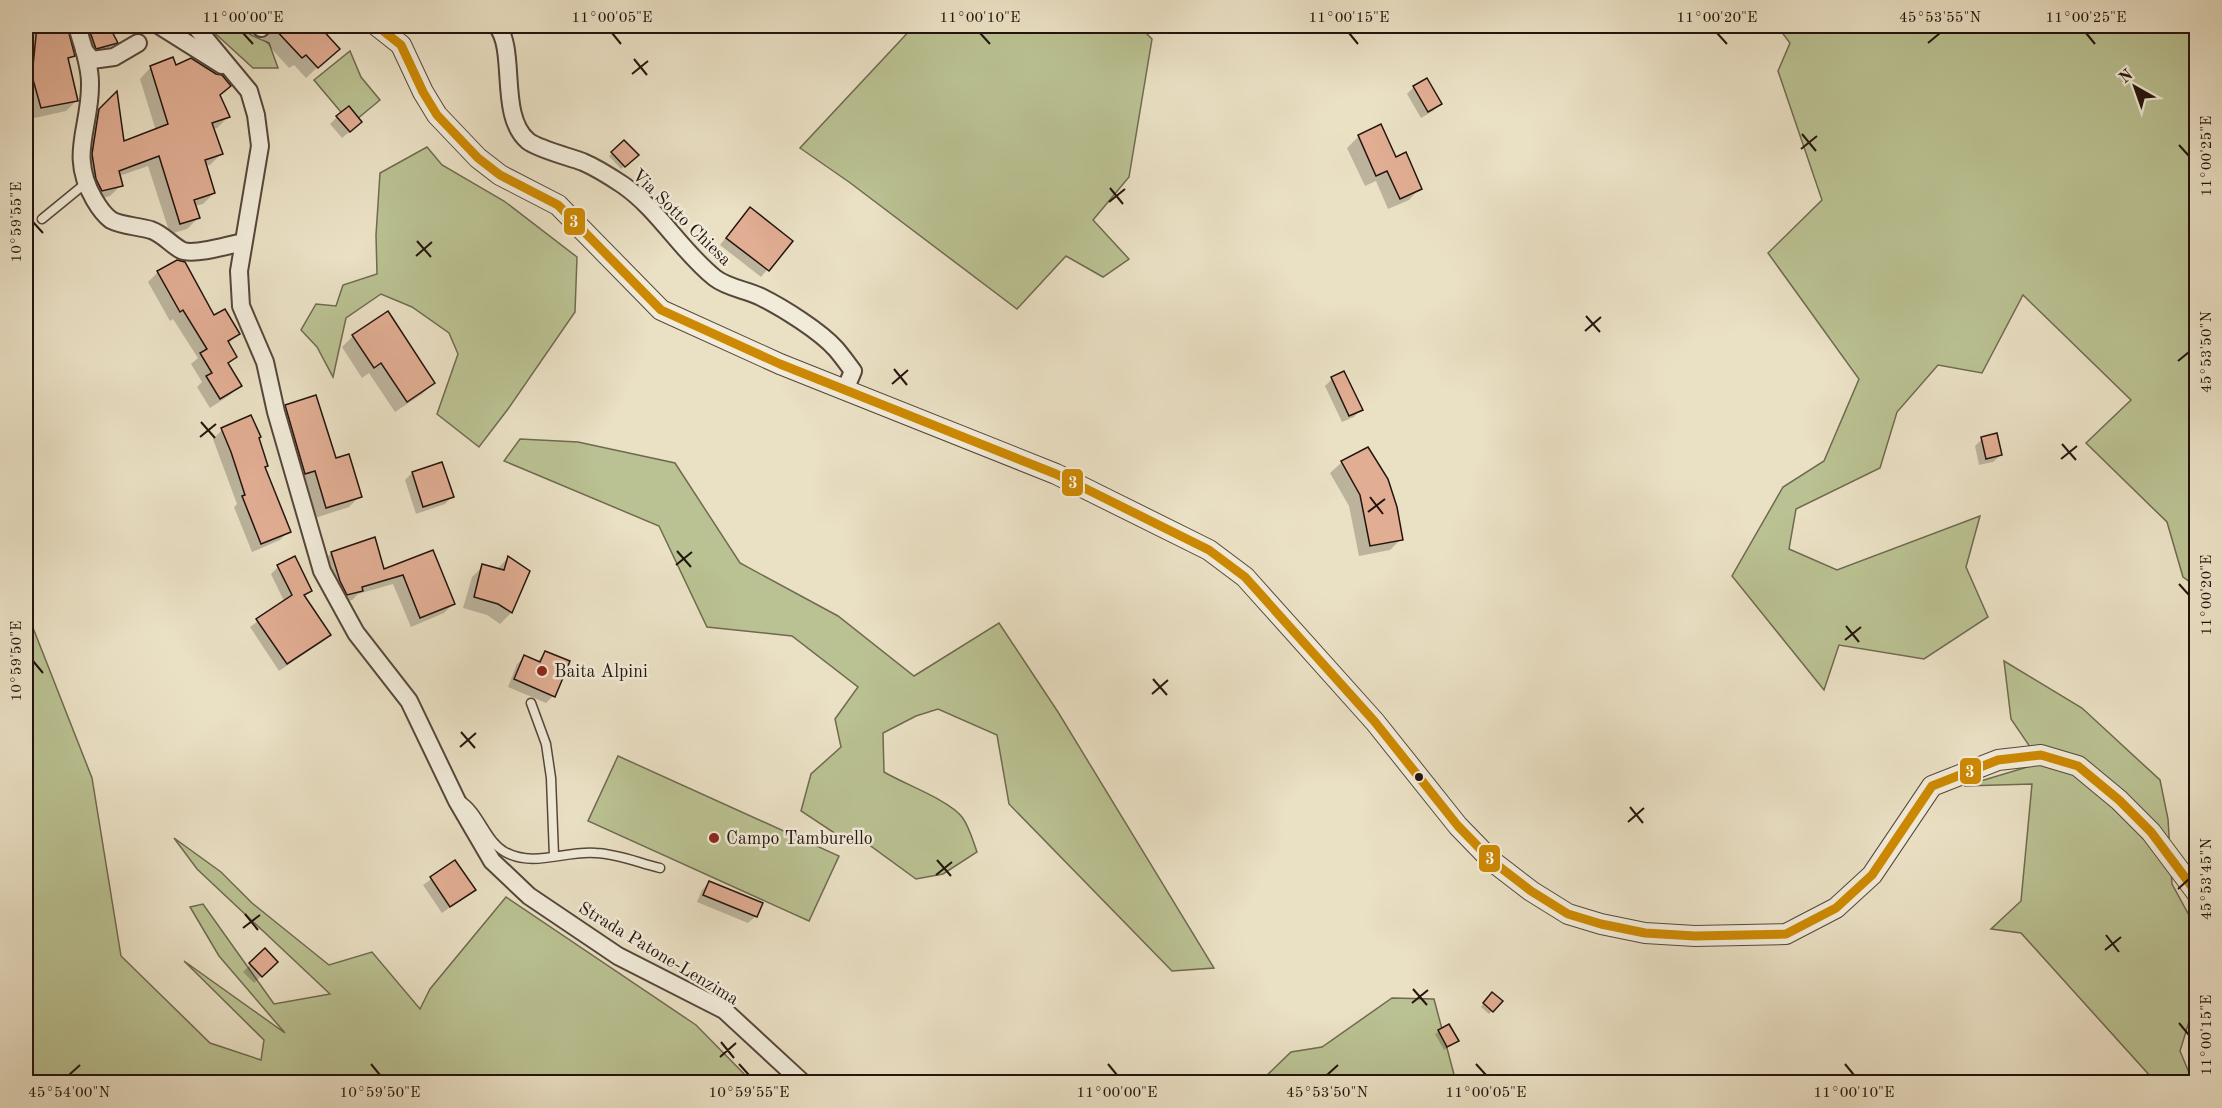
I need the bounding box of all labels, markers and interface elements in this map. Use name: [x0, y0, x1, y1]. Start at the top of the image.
text: 11°00'00"E: [203, 11, 283, 26]
text: 11°00'05"E: [572, 11, 652, 26]
text: 11°00'10"E: [940, 11, 1020, 26]
text: 11°00'15"E: [1309, 11, 1389, 26]
text: 11°00'20"E: [1677, 11, 1757, 26]
text: 45°53'55"N: [1899, 11, 1981, 26]
text: 11°00'25"E: [2046, 11, 2126, 26]
north arrow: [2105, 57, 2165, 117]
text: N: [2117, 66, 2137, 87]
text: 11°00'25"E: [2200, 116, 2215, 196]
street label: Via Sotto Chiesa: [628, 166, 734, 270]
text: 10°59'55"E: [10, 182, 25, 262]
line badge: 3: [563, 207, 586, 236]
text: 3: [569, 215, 579, 231]
text: 45°53'50"N: [2200, 311, 2215, 393]
line badge: 3: [1061, 468, 1084, 497]
text: 3: [1068, 476, 1078, 492]
text: 11°00'20"E: [2200, 555, 2215, 635]
text: 10°59'50"E: [10, 621, 25, 701]
place label: Baita Alpini: [554, 663, 648, 681]
marker: Baita Alpini: [535, 664, 549, 678]
line badge: 3: [1959, 757, 1982, 785]
text: 3: [1965, 765, 1975, 781]
unlabelled marker: [1413, 771, 1425, 783]
place label: Campo Tamburello: [726, 830, 873, 848]
marker: Campo Tamburello: [707, 831, 721, 845]
text: 45°53'45"N: [2200, 838, 2215, 920]
line badge: 3: [1478, 844, 1501, 873]
text: 3: [1485, 852, 1495, 868]
street label: Strada Patone-Lenzima: [575, 899, 742, 1009]
text: 11°00'15"E: [2200, 995, 2215, 1075]
text: 45°54'00"N: [28, 1086, 110, 1101]
text: 10°59'50"E: [340, 1086, 420, 1101]
text: 10°59'55"E: [709, 1086, 789, 1101]
text: 11°00'00"E: [1077, 1086, 1157, 1101]
text: 45°53'50"N: [1286, 1086, 1368, 1101]
text: 11°00'05"E: [1446, 1086, 1526, 1101]
text: 11°00'10"E: [1814, 1086, 1894, 1101]

